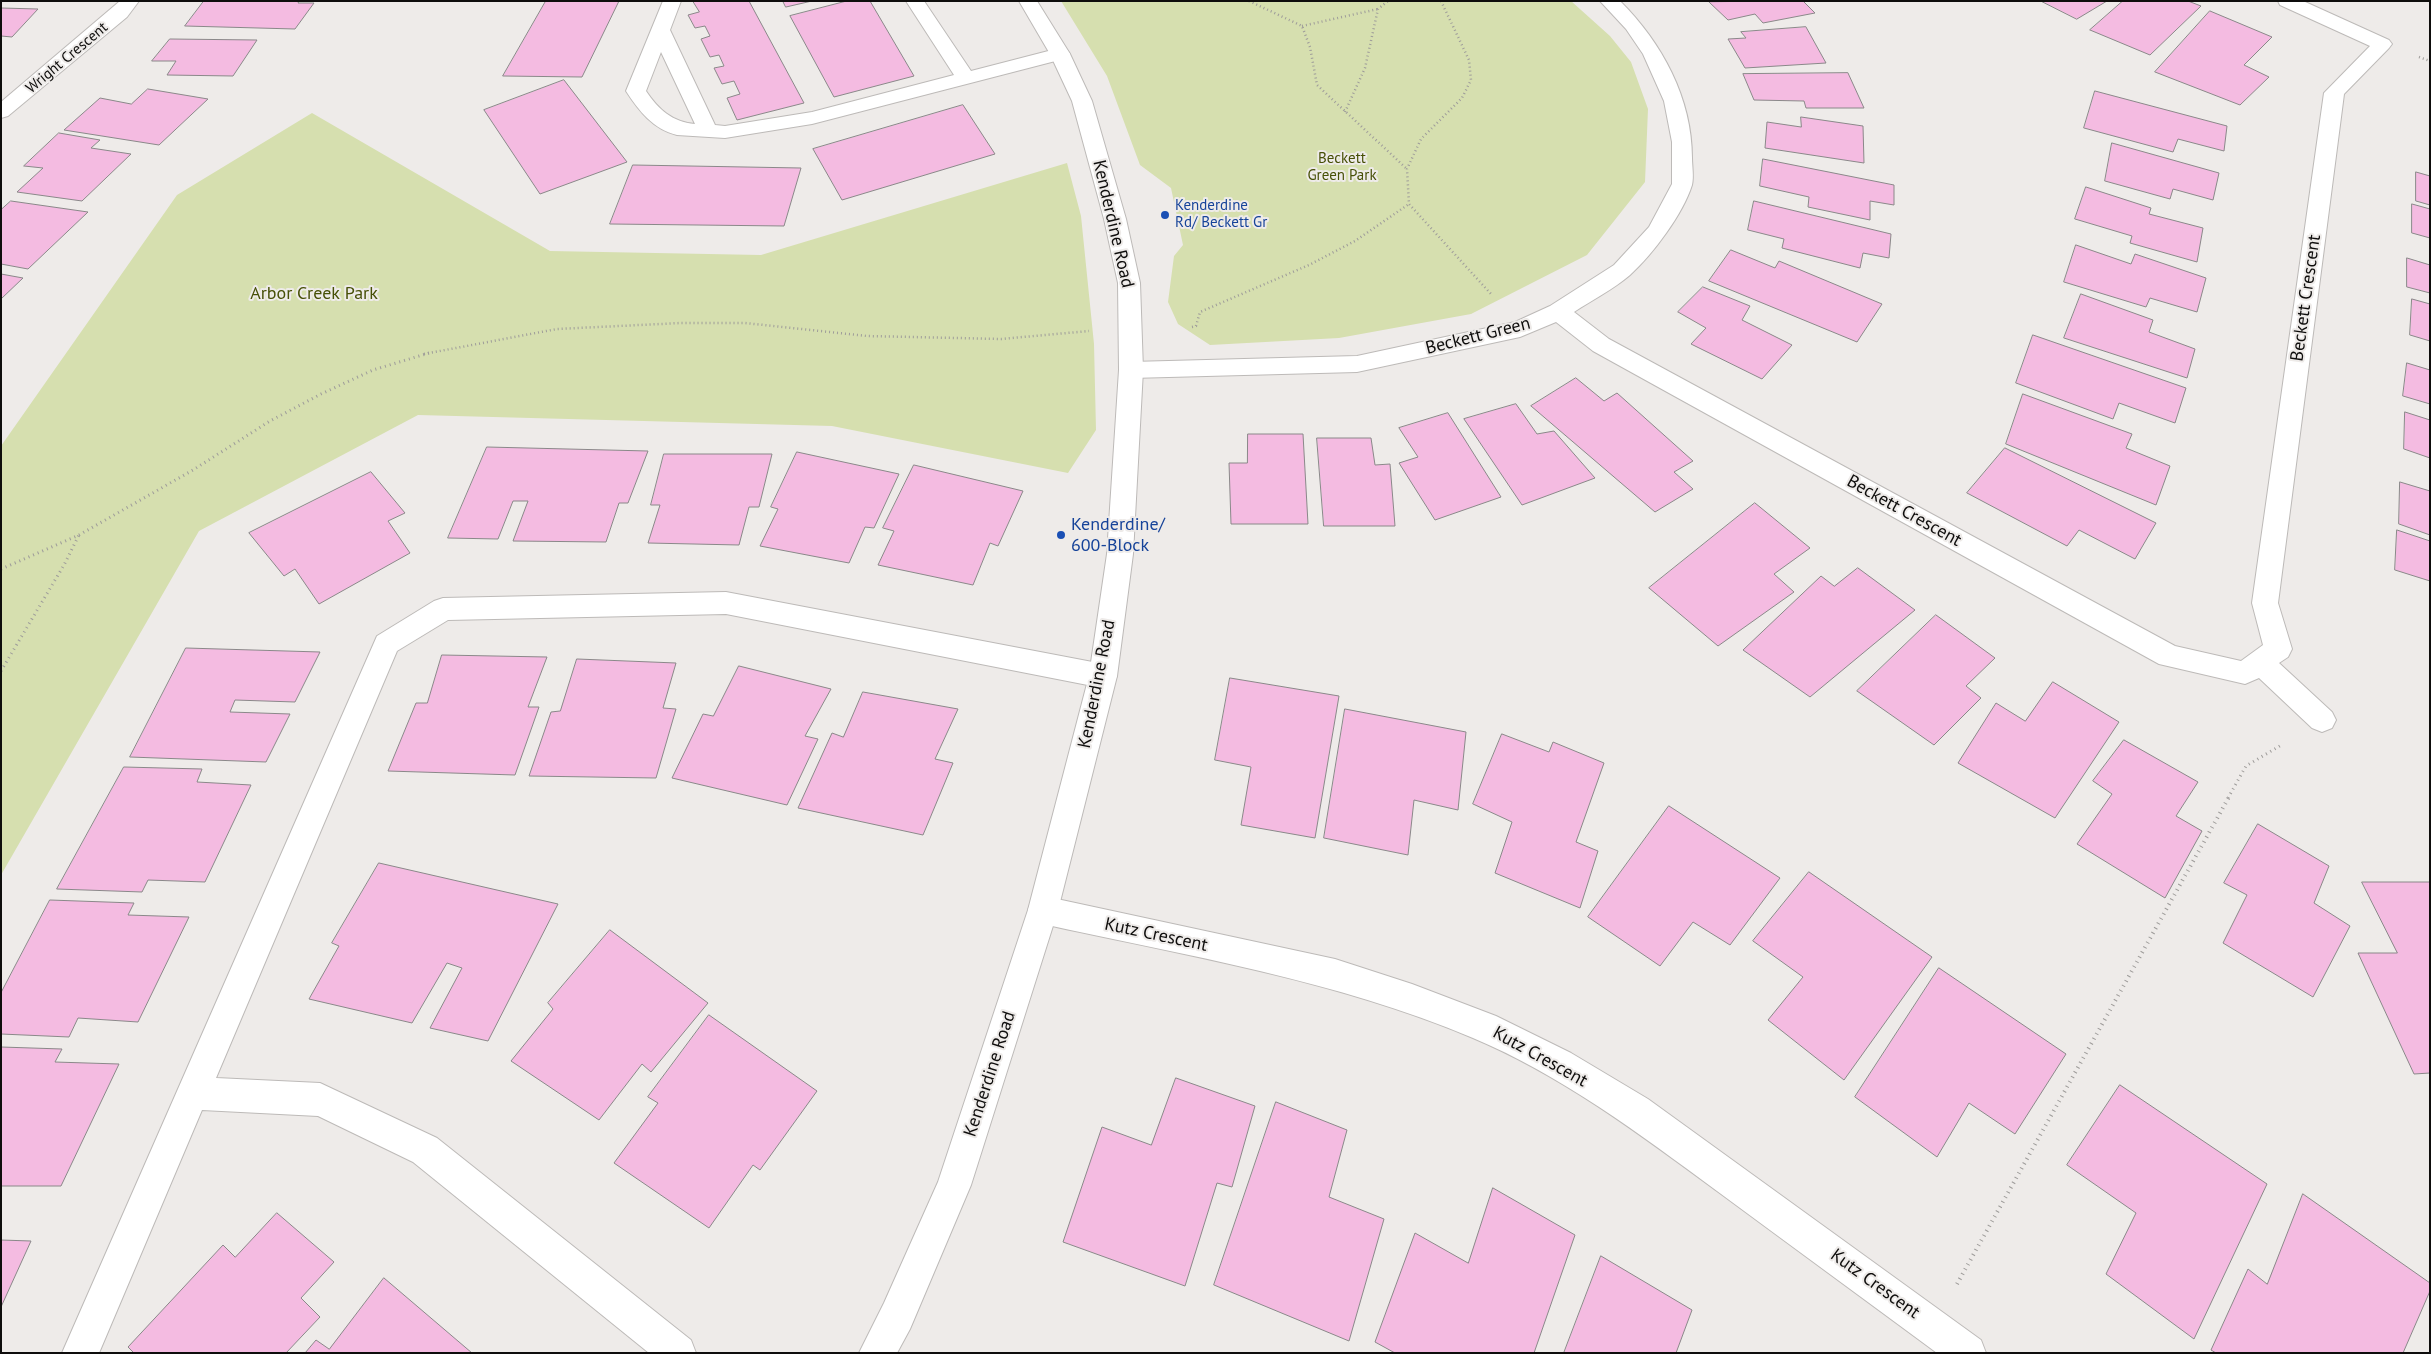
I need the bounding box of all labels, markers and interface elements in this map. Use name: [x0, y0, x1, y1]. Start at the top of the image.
street label: Wright Crescent: [23, 19, 111, 97]
park label: Beckett Green Park: [1307, 150, 1377, 185]
street label: Kenderdine Road: [1088, 158, 1138, 290]
place label: Kenderdine Rd/ Beckett Gr: [1175, 197, 1267, 232]
marker: Kenderdine Rd/ Beckett Gr: [1159, 209, 1171, 221]
street label: Beckett Crescent: [2286, 233, 2326, 363]
park label: Arbor Creek Park: [250, 283, 378, 305]
street label: Beckett Green: [1423, 313, 1533, 359]
street label: Beckett Crescent: [1843, 471, 1965, 551]
place label: Kenderdine/ 600-Block: [1071, 514, 1165, 556]
marker: Kenderdine/ 600-Block: [1055, 529, 1067, 541]
street label: Kenderdine Road: [1074, 618, 1120, 750]
street label: Kutz Crescent: [1103, 914, 1209, 956]
street label: Kenderdine Road: [960, 1009, 1020, 1139]
street label: Kutz Crescent: [1489, 1022, 1591, 1092]
street label: Kutz Crescent: [1826, 1244, 1924, 1324]

